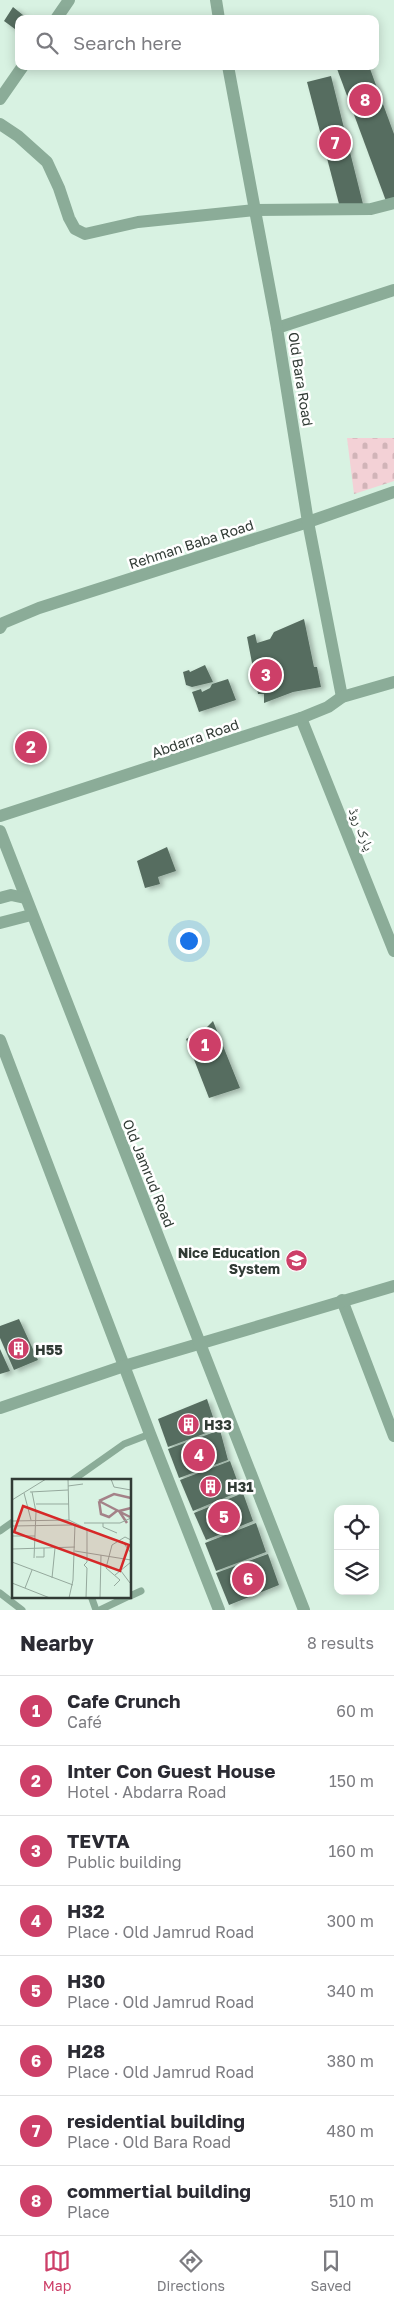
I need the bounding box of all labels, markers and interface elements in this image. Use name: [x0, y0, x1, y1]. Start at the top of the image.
search box: [15, 15, 379, 70]
icon: search: [33, 29, 61, 57]
text: Search here: [73, 31, 182, 54]
pin: 8: [349, 81, 381, 119]
pin: 7: [319, 124, 351, 162]
street label: Old Bara Road: [285, 331, 317, 427]
street label: Rehman Baba Road: [126, 516, 256, 572]
pin: 3: [250, 656, 282, 694]
street label: Abdarra Road: [149, 715, 241, 761]
pin: 2: [15, 728, 47, 766]
street label: پارک روڈ: [345, 805, 378, 854]
your location: [176, 928, 202, 954]
pin: 1: [189, 1026, 221, 1064]
street label: Old Jamrud Road: [120, 1116, 178, 1230]
place label: Nice Education System: [178, 1244, 280, 1277]
school or university icon: Nice Education System: [284, 1248, 308, 1272]
building icon: H55: [7, 1337, 31, 1361]
place label: H55: [35, 1341, 63, 1358]
building icon: H33: [176, 1412, 200, 1436]
place label: H33: [204, 1416, 232, 1433]
pin: 4: [183, 1436, 215, 1474]
building icon: H31: [199, 1474, 223, 1498]
place label: H31: [227, 1478, 253, 1495]
inset map: [12, 1479, 131, 1598]
pin: 5: [208, 1498, 240, 1536]
map controls: [334, 1505, 379, 1595]
button: locate: [334, 1505, 379, 1550]
button: layers: [334, 1550, 379, 1595]
pin: 6: [232, 1560, 264, 1598]
text: Nearby: [20, 1630, 94, 1656]
text: 8 results: [307, 1633, 374, 1653]
text: Cafe Crunch: [67, 1689, 180, 1712]
text: 1: [32, 1701, 40, 1721]
text: 60 m: [336, 1701, 374, 1721]
text: Café: [67, 1712, 102, 1732]
text: Inter Con Guest House: [67, 1759, 275, 1782]
text: 2: [31, 1771, 41, 1791]
text: 150 m: [329, 1771, 374, 1791]
text: Hotel · Abdarra Road: [67, 1782, 226, 1802]
text: TEVTA: [67, 1829, 130, 1852]
text: 3: [31, 1841, 41, 1861]
text: 160 m: [328, 1841, 374, 1861]
text: Public building: [67, 1852, 182, 1872]
text: H32: [67, 1899, 105, 1922]
text: 4: [31, 1911, 41, 1931]
text: 300 m: [327, 1911, 374, 1931]
text: Place · Old Jamrud Road: [67, 1922, 254, 1942]
text: H30: [67, 1969, 105, 1992]
text: 5: [31, 1981, 41, 2001]
text: 340 m: [327, 1981, 374, 2001]
text: Place · Old Jamrud Road: [67, 1992, 254, 2012]
text: H28: [67, 2039, 105, 2062]
text: 6: [31, 2051, 41, 2071]
text: 380 m: [327, 2051, 374, 2071]
text: Place · Old Jamrud Road: [67, 2062, 254, 2082]
text: residential building: [67, 2109, 245, 2132]
text: 7: [32, 2121, 40, 2141]
text: 480 m: [326, 2121, 374, 2141]
text: Place · Old Bara Road: [67, 2132, 231, 2152]
text: commertial building: [67, 2179, 251, 2202]
text: 8: [31, 2191, 41, 2211]
text: 510 m: [329, 2191, 374, 2211]
text: Place: [67, 2202, 110, 2222]
tab: Map: [43, 2247, 71, 2294]
tab: Directions: [157, 2247, 225, 2294]
tab: Saved: [310, 2247, 351, 2294]

